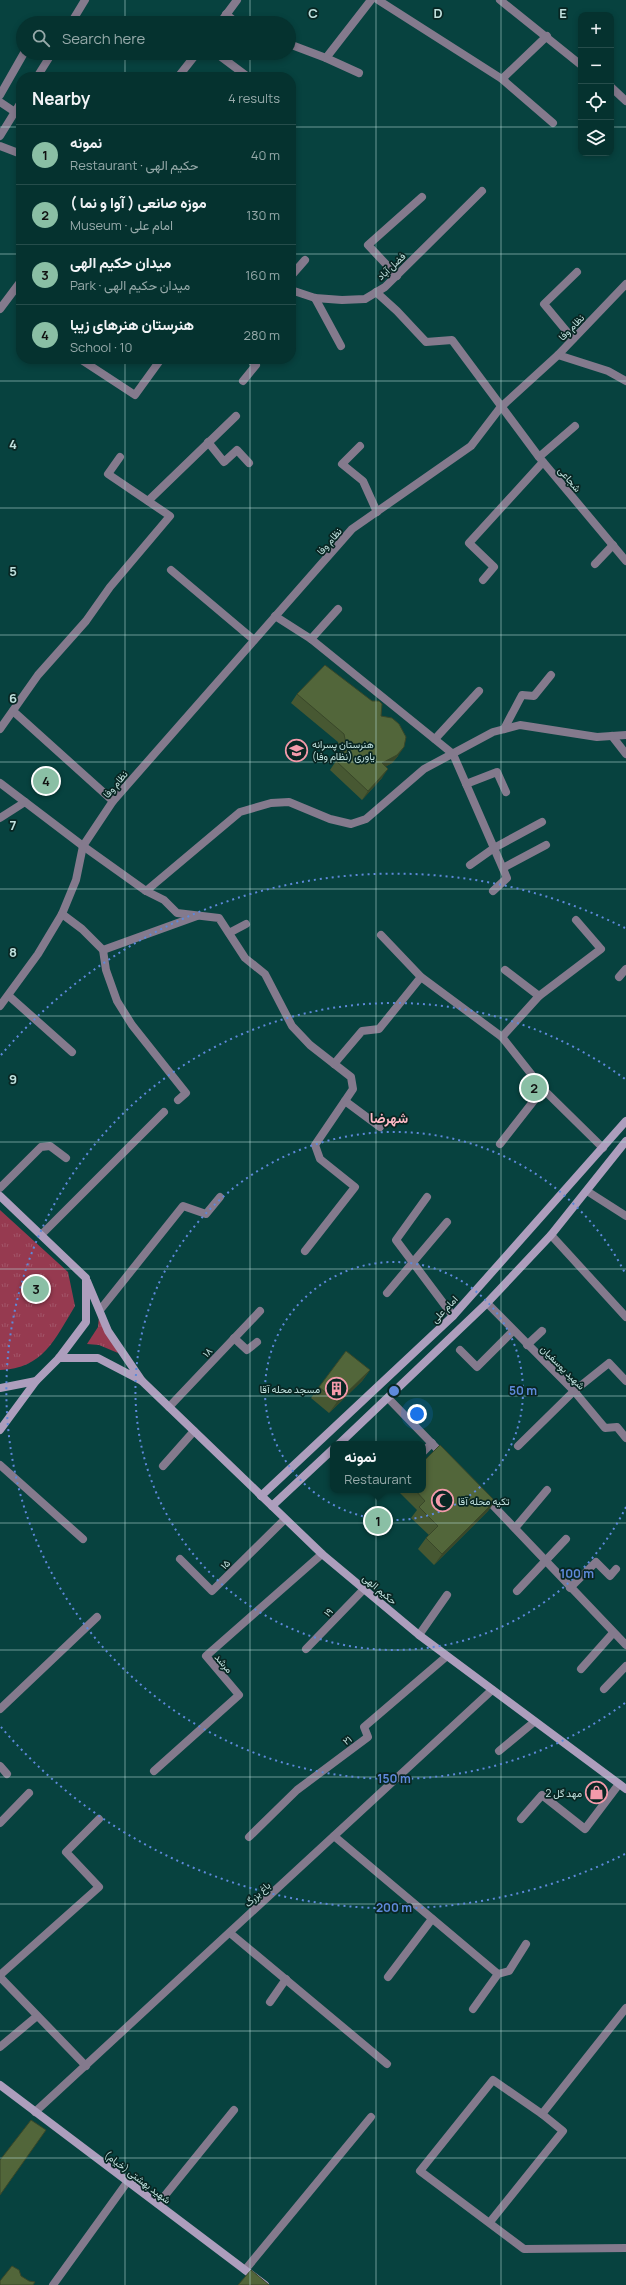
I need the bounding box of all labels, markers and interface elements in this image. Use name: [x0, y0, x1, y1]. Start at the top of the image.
text: C: [308, 4, 318, 22]
text: D: [433, 4, 443, 22]
text: E: [559, 4, 567, 22]
map controls: [578, 12, 614, 156]
button: +: [578, 12, 614, 48]
search box: [16, 16, 296, 60]
icon: search: [30, 27, 52, 49]
text: Search here: [62, 28, 145, 49]
button: −: [578, 48, 614, 84]
button: locate: [578, 84, 614, 120]
text: Nearby: [32, 87, 90, 110]
text: 4 results: [228, 89, 280, 107]
button: layers: [578, 120, 614, 156]
text: نمونه: [70, 132, 102, 153]
text: 1: [42, 146, 48, 164]
text: 40 m: [251, 146, 280, 164]
text: Restaurant · حکیم الهی: [70, 156, 199, 174]
text: موزه صانعی ( آوا و نما ): [70, 192, 207, 213]
text: 2: [41, 206, 49, 224]
text: 130 m: [246, 206, 280, 224]
text: Museum · امام علی: [70, 216, 173, 234]
street label: فضل آباد: [374, 249, 409, 283]
text: میدان حکیم الهی: [70, 252, 171, 273]
text: 3: [41, 266, 49, 284]
text: 160 m: [245, 266, 280, 284]
text: Park · میدان حکیم الهی: [70, 276, 190, 294]
street label: نظام وفا: [555, 311, 587, 343]
text: هنرستان هنرهای زیبا: [70, 314, 194, 335]
text: 4: [41, 326, 49, 344]
text: 280 m: [243, 326, 280, 344]
text: School · 10: [70, 338, 133, 356]
text: 4: [9, 435, 17, 453]
street label: شجاعی: [555, 463, 585, 495]
street label: نظام وفا: [313, 524, 345, 558]
text: 5: [9, 562, 17, 580]
text: 6: [9, 689, 17, 707]
school or university icon: هنرستان پسرانه یاوری (نظام وفا): [284, 737, 310, 763]
place label: هنرستان پسرانه یاوری (نظام وفا): [312, 737, 375, 763]
pin: 4: [33, 766, 59, 796]
street label: نظام وفا: [99, 767, 131, 801]
text: 7: [10, 816, 17, 834]
text: 8: [9, 943, 17, 961]
text: 9: [9, 1070, 17, 1088]
pin: 2: [521, 1073, 547, 1103]
district label: شهرضا: [370, 1108, 408, 1127]
pin: 3: [23, 1274, 49, 1304]
street label: امام علی: [427, 1292, 461, 1326]
street label: شهید یوسفیان: [538, 1342, 588, 1392]
street label: ۱۸: [199, 1344, 215, 1360]
building icon: مسجد محله آقا: [323, 1376, 349, 1402]
place label: مسجد محله آقا: [260, 1382, 320, 1396]
text: 50 m: [509, 1382, 537, 1399]
centre of rings: [387, 1384, 401, 1398]
your location: [407, 1404, 427, 1424]
popup: [330, 1441, 426, 1493]
text: نمونه: [344, 1446, 377, 1467]
text: Restaurant: [344, 1470, 412, 1488]
mosque icon: تکیه محله آقا: [430, 1488, 456, 1514]
place label: تکیه محله آقا: [458, 1494, 510, 1508]
pin: 1: [365, 1506, 391, 1536]
street label: ۱۵: [217, 1556, 233, 1572]
text: 100 m: [560, 1565, 594, 1582]
street label: حکیم الهی: [360, 1571, 400, 1608]
street label: ۱۹: [320, 1604, 336, 1620]
street label: مرشد: [212, 1650, 236, 1676]
street label: ۲۱: [340, 1732, 354, 1748]
text: 150 m: [377, 1770, 411, 1787]
shop icon: مهد گل 2: [584, 1780, 610, 1806]
place label: مهد گل 2: [546, 1786, 582, 1800]
street label: باغ بزرگ: [241, 1878, 273, 1910]
text: 200 m: [376, 1899, 412, 1916]
street label: شهید بهشتی (خیام): [102, 2147, 174, 2207]

